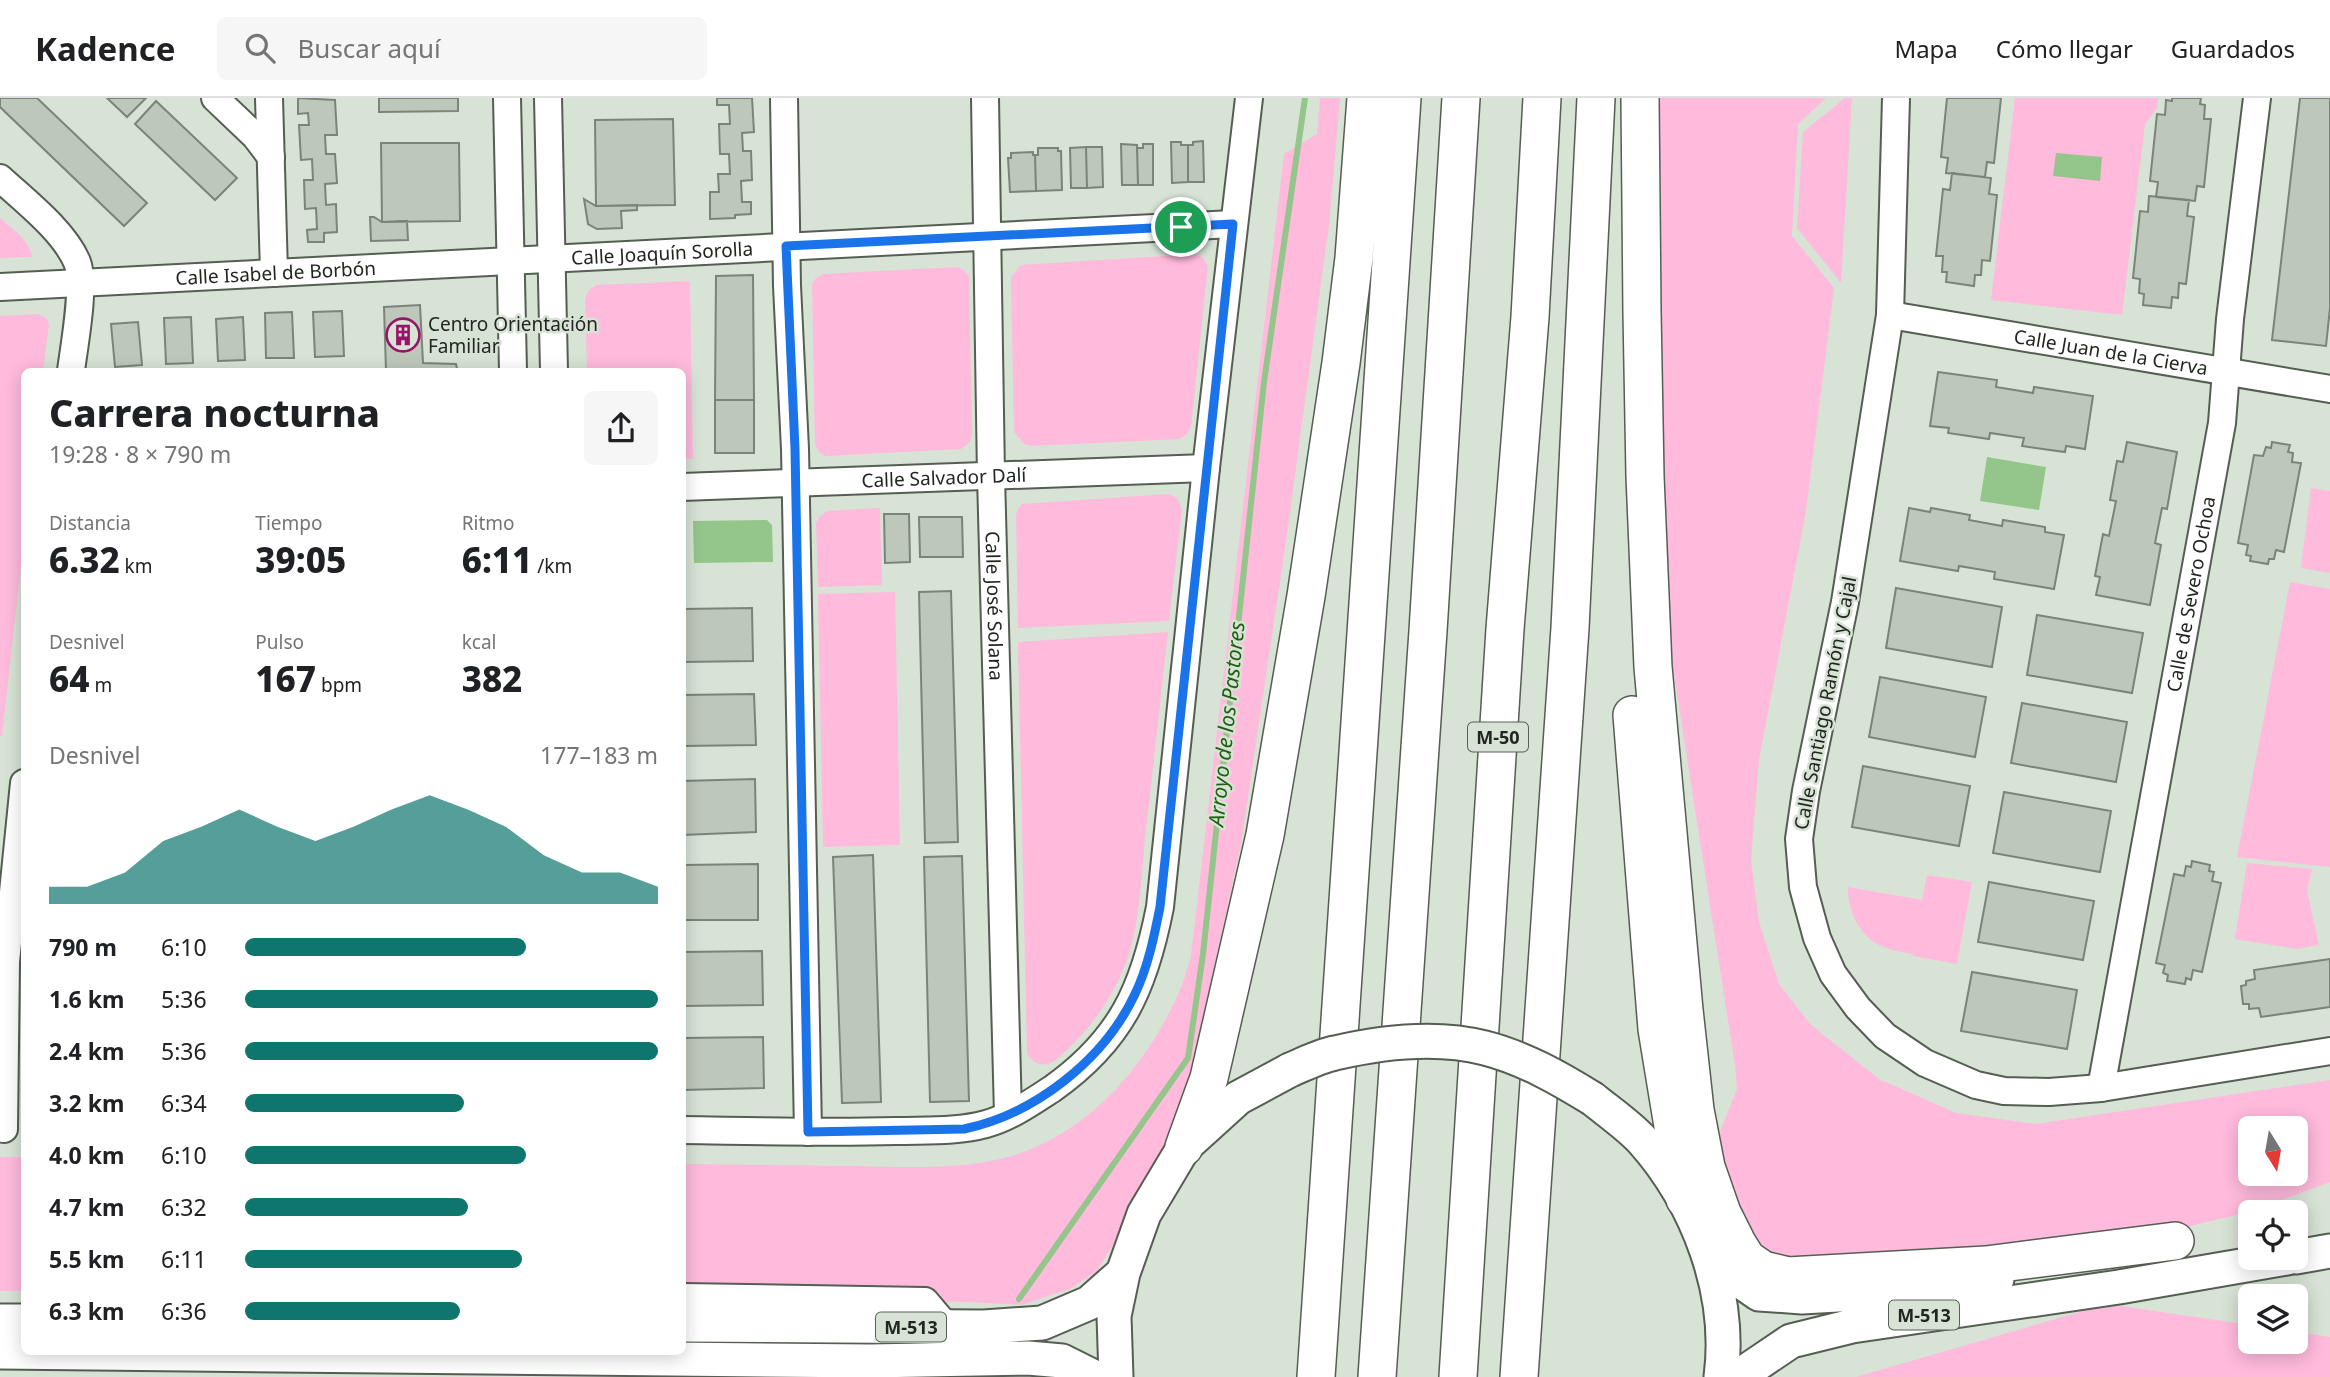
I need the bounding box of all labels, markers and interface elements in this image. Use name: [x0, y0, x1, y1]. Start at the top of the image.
search box: [217, 17, 707, 80]
text: Kadence: [35, 26, 175, 71]
icon: search: [241, 29, 279, 67]
text: Buscar aquí: [297, 30, 441, 66]
text: Mapa: [1894, 32, 1958, 65]
text: Cómo llegar: [1996, 32, 2133, 65]
text: Guardados: [2171, 32, 2295, 65]
pin: [1151, 197, 1211, 257]
icon: arrive: [1162, 208, 1200, 246]
street label: Calle Joaquín Sorolla: [571, 236, 754, 271]
street label: Calle Isabel de Borbón: [175, 255, 377, 291]
place label: Centro Orientación Familiar: [428, 311, 598, 359]
building icon: Centro Orientación Familiar: [384, 316, 422, 354]
street label: Calle Juan de la Cierva: [2012, 323, 2210, 381]
text: Carrera nocturna: [49, 386, 380, 438]
button: share: [584, 391, 658, 465]
text: 19:28 · 8 × 790 m: [49, 438, 231, 470]
street label: Calle Salvador Dalí: [861, 461, 1028, 493]
street label: Calle de Severo Ochoa: [2160, 494, 2221, 694]
text: Distancia: [49, 510, 131, 536]
text: Tiempo: [255, 510, 322, 536]
text: Ritmo: [462, 510, 515, 536]
street label: Calle José Solana: [979, 531, 1009, 681]
text: 6.32: [49, 536, 120, 583]
text: 39:05: [255, 536, 346, 583]
text: 6:11: [462, 536, 532, 583]
text: km: [120, 553, 153, 579]
text: /km: [532, 553, 572, 579]
street label: Calle Santiago Ramón y Cajal: [1788, 574, 1862, 832]
water label: Arroyo de los Pastores: [1201, 620, 1251, 830]
text: Desnivel: [49, 629, 125, 655]
text: Pulso: [255, 629, 304, 655]
text: kcal: [462, 629, 496, 655]
text: 64: [49, 655, 89, 702]
text: 167: [255, 655, 316, 702]
text: 382: [462, 655, 522, 702]
text: m: [89, 672, 112, 698]
text: bpm: [316, 672, 362, 698]
road number: M-50: [1468, 722, 1528, 752]
text: Desnivel: [49, 739, 141, 771]
text: 177–183 m: [540, 739, 658, 771]
text: 790 m: [49, 931, 117, 963]
text: 6:10: [161, 931, 207, 963]
text: 1.6 km: [49, 983, 124, 1015]
text: 5:36: [161, 983, 207, 1015]
text: 2.4 km: [49, 1035, 124, 1067]
text: 5:36: [161, 1035, 207, 1067]
text: 3.2 km: [49, 1087, 124, 1119]
text: 6:34: [161, 1087, 207, 1119]
north arrow: [2238, 1116, 2308, 1186]
map controls: [2238, 1116, 2308, 1354]
text: 4.0 km: [49, 1139, 124, 1171]
text: 6:10: [161, 1139, 207, 1171]
text: 4.7 km: [49, 1191, 124, 1223]
text: 6:32: [161, 1191, 207, 1223]
button: locate: [2238, 1200, 2308, 1270]
text: 5.5 km: [49, 1243, 124, 1275]
text: 6:11: [161, 1243, 207, 1275]
button: layers: [2238, 1284, 2308, 1354]
text: 6.3 km: [49, 1295, 124, 1327]
text: 6:36: [161, 1295, 207, 1327]
road number: M-513: [1889, 1300, 1959, 1330]
road number: M-513: [876, 1312, 946, 1342]

